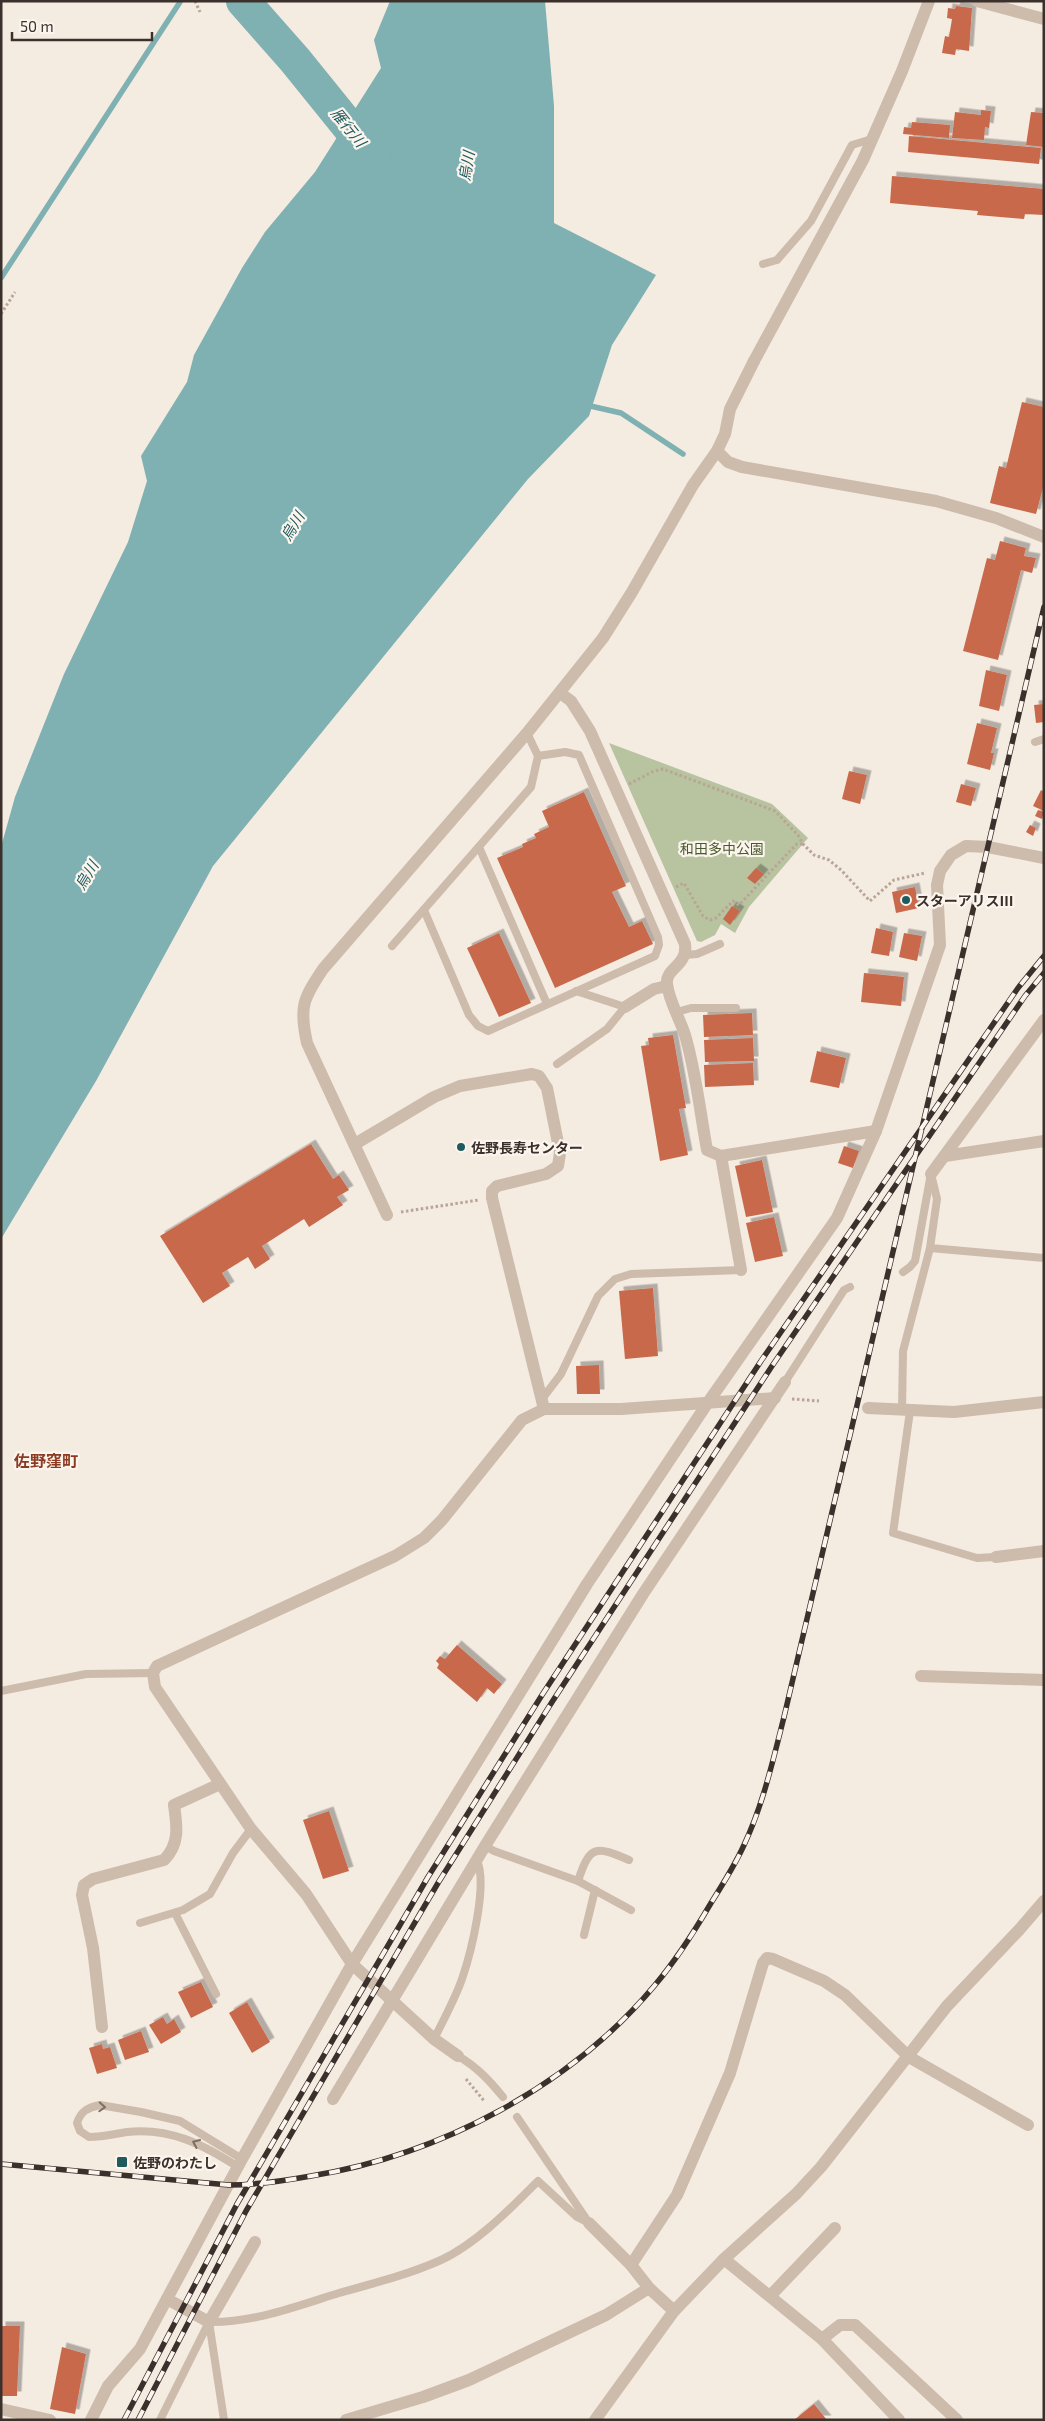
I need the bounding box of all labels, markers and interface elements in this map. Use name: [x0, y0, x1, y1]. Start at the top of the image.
scale bar: [12, 10, 152, 42]
text: 50 m: [20, 17, 54, 35]
water label: 雁行川: [328, 104, 371, 152]
water label: 烏川: [455, 148, 478, 182]
water label: 烏川: [277, 507, 308, 543]
park label: 和田多中公園: [680, 840, 764, 857]
water label: 烏川: [71, 856, 102, 892]
place label: スターアリスⅢ: [916, 892, 1013, 909]
marker: スターアリスⅢ: [900, 894, 912, 906]
place label: 佐野長寿センター: [471, 1139, 583, 1156]
marker: 佐野長寿センター: [455, 1141, 467, 1153]
district label: 佐野窪町: [13, 1451, 78, 1470]
one-way arrow: [98, 2102, 106, 2112]
one-way arrow: [192, 2138, 201, 2149]
place label: 佐野のわたし: [133, 2154, 217, 2171]
marker: 佐野のわたし: [115, 2155, 129, 2169]

